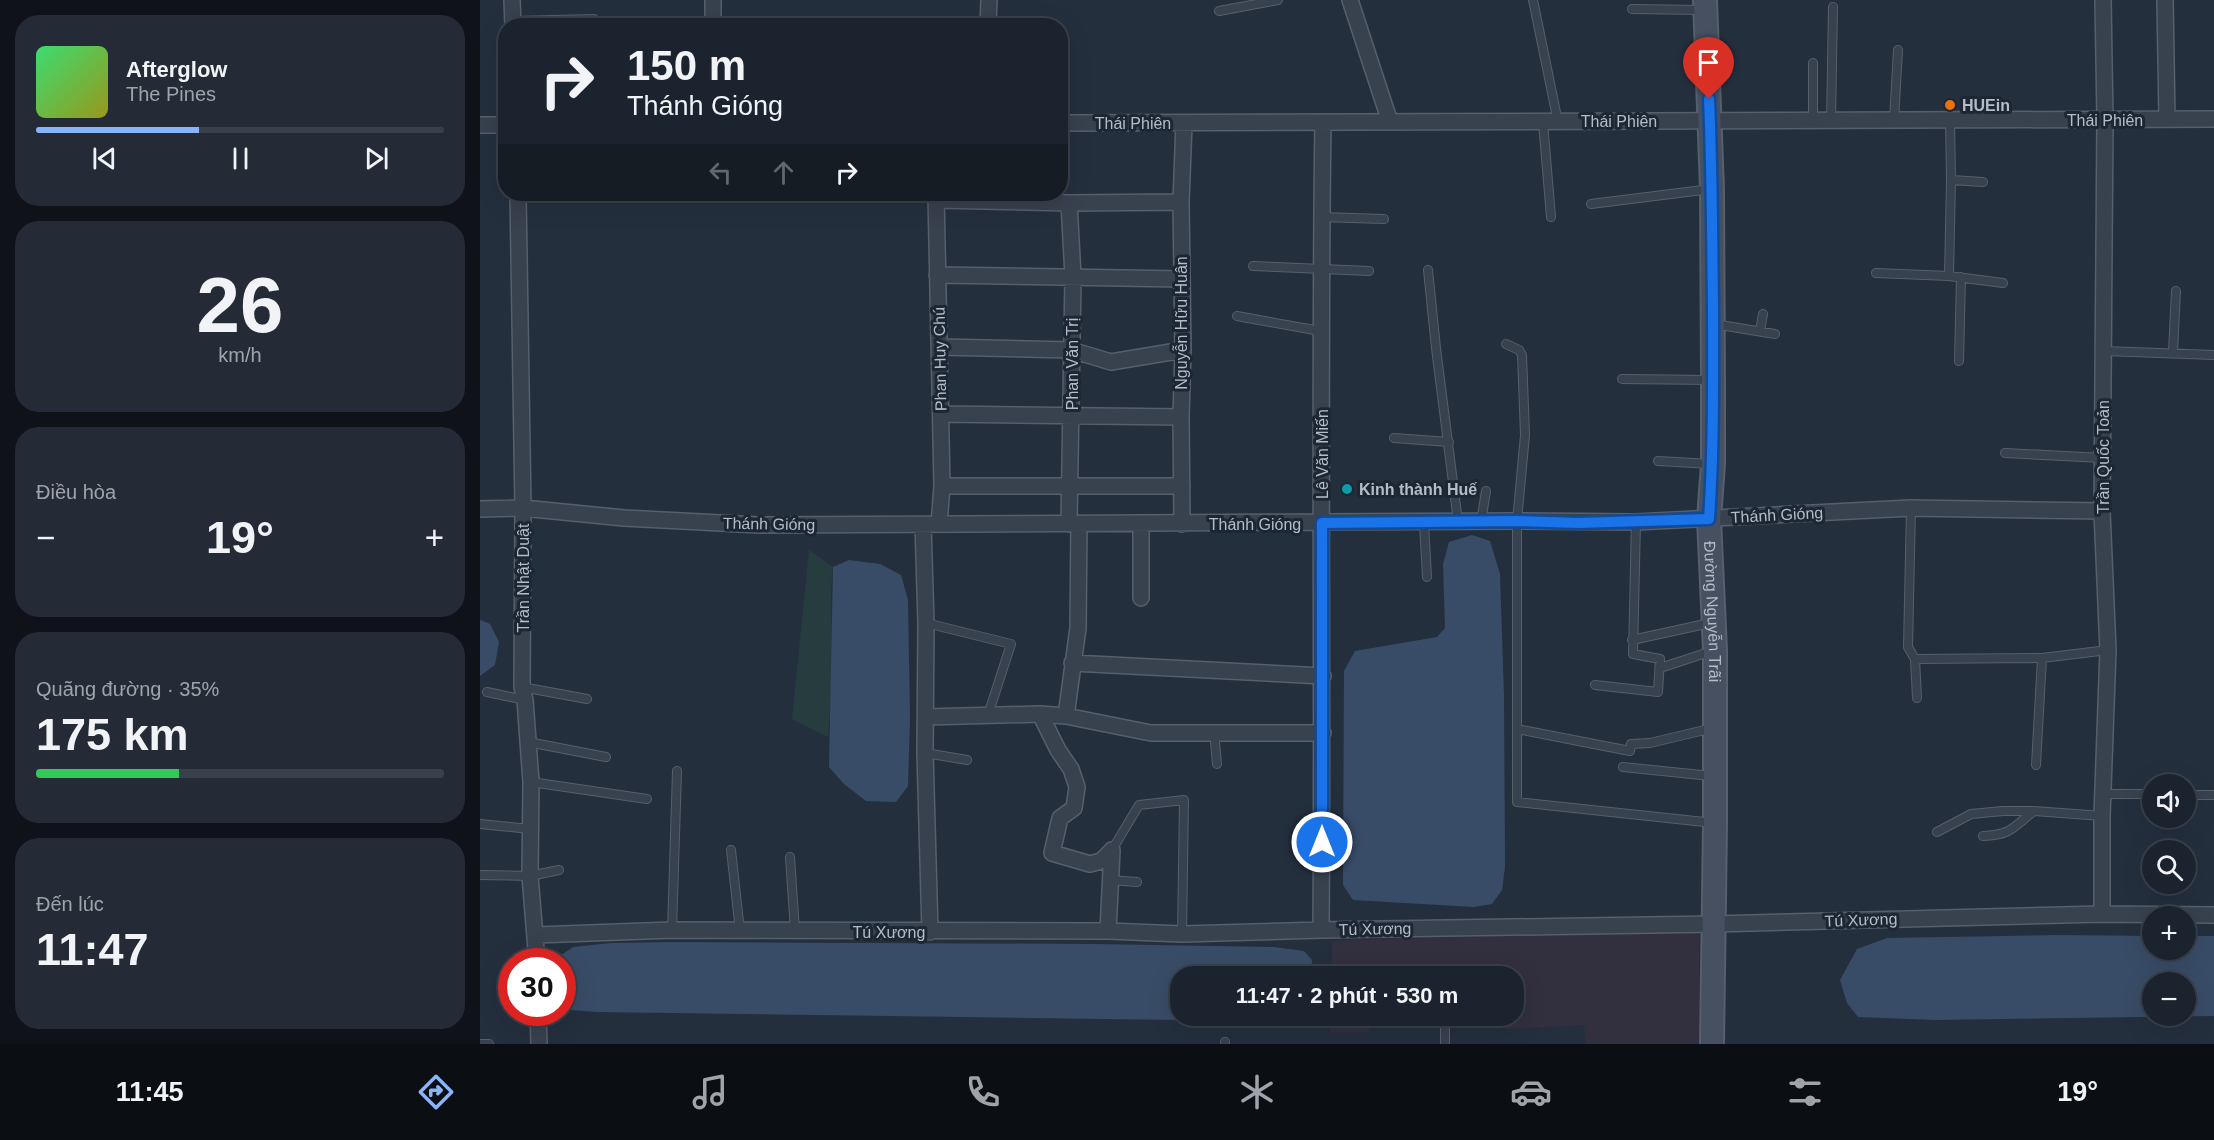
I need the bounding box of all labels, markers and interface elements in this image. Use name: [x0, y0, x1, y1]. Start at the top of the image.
pin: [1683, 37, 1734, 99]
icon: right: [528, 42, 606, 120]
text: 150 m: [627, 42, 746, 89]
icon: arrive: [1692, 46, 1725, 79]
text: Afterglow: [126, 57, 227, 82]
text: The Pines: [126, 83, 216, 105]
text: Thánh Gióng: [627, 91, 783, 121]
place label: HUEin: [1962, 97, 2010, 114]
marker: HUEin: [1943, 98, 1957, 112]
street label: Thái Phiên: [2067, 112, 2143, 129]
street label: Thái Phiên: [1581, 113, 1657, 130]
street label: Thái Phiên: [1095, 115, 1171, 132]
icon: previous: [88, 142, 121, 175]
icon: pause: [224, 142, 257, 175]
icon: next: [360, 142, 393, 175]
icon: left: [704, 156, 737, 189]
icon: ahead: [767, 156, 800, 189]
icon: right: [830, 156, 863, 189]
street label: Nguyễn Hữu Huân: [1172, 256, 1190, 390]
text: 26: [197, 261, 283, 349]
street label: Phan Huy Chú: [931, 307, 949, 411]
street label: Phan Văn Trị: [1064, 318, 1081, 410]
text: km/h: [218, 344, 262, 366]
street label: Trần Quốc Toản: [2095, 400, 2112, 514]
street label: Lê Văn Miến: [1314, 409, 1331, 499]
text: Điều hòa: [36, 481, 116, 503]
place label: Kinh thành Huế: [1359, 481, 1477, 498]
marker: Kinh thành Huế: [1340, 482, 1354, 496]
street label: Thánh Gióng: [1730, 504, 1824, 526]
text: 19°: [206, 512, 274, 563]
street label: Thánh Gióng: [723, 515, 815, 533]
street label: Thánh Gióng: [1209, 516, 1301, 533]
text: −: [36, 519, 55, 556]
text: +: [425, 519, 444, 556]
street label: Trần Nhật Duật: [515, 523, 532, 632]
street label: Đường Nguyễn Trãi: [1702, 541, 1724, 682]
text: Quãng đường · 35%: [36, 678, 219, 700]
text: 175 km: [36, 709, 189, 760]
map controls: [2142, 774, 2196, 1026]
button: sound: [2142, 774, 2196, 828]
position arrow: [1290, 810, 1354, 874]
button: search: [2142, 840, 2196, 894]
text: Đến lúc: [36, 893, 104, 915]
button: +: [2142, 906, 2196, 960]
street label: Tú Xương: [1824, 910, 1898, 930]
street label: Tú Xương: [1338, 920, 1412, 938]
text: 11:47: [36, 924, 149, 975]
street label: Tú Xương: [853, 924, 925, 941]
speed limit sign: 30: [498, 948, 576, 1026]
button: −: [2142, 972, 2196, 1026]
text: 11:47 · 2 phút · 530 m: [1236, 983, 1458, 1008]
icon: directions: [415, 1071, 457, 1113]
icon: music: [689, 1071, 731, 1113]
icon: phone: [962, 1071, 1004, 1113]
icon: climate: [1236, 1071, 1278, 1113]
icon: car: [1510, 1071, 1552, 1113]
icon: filters: [1784, 1071, 1826, 1113]
text: 11:45: [116, 1077, 183, 1107]
text: 19°: [2057, 1077, 2098, 1107]

